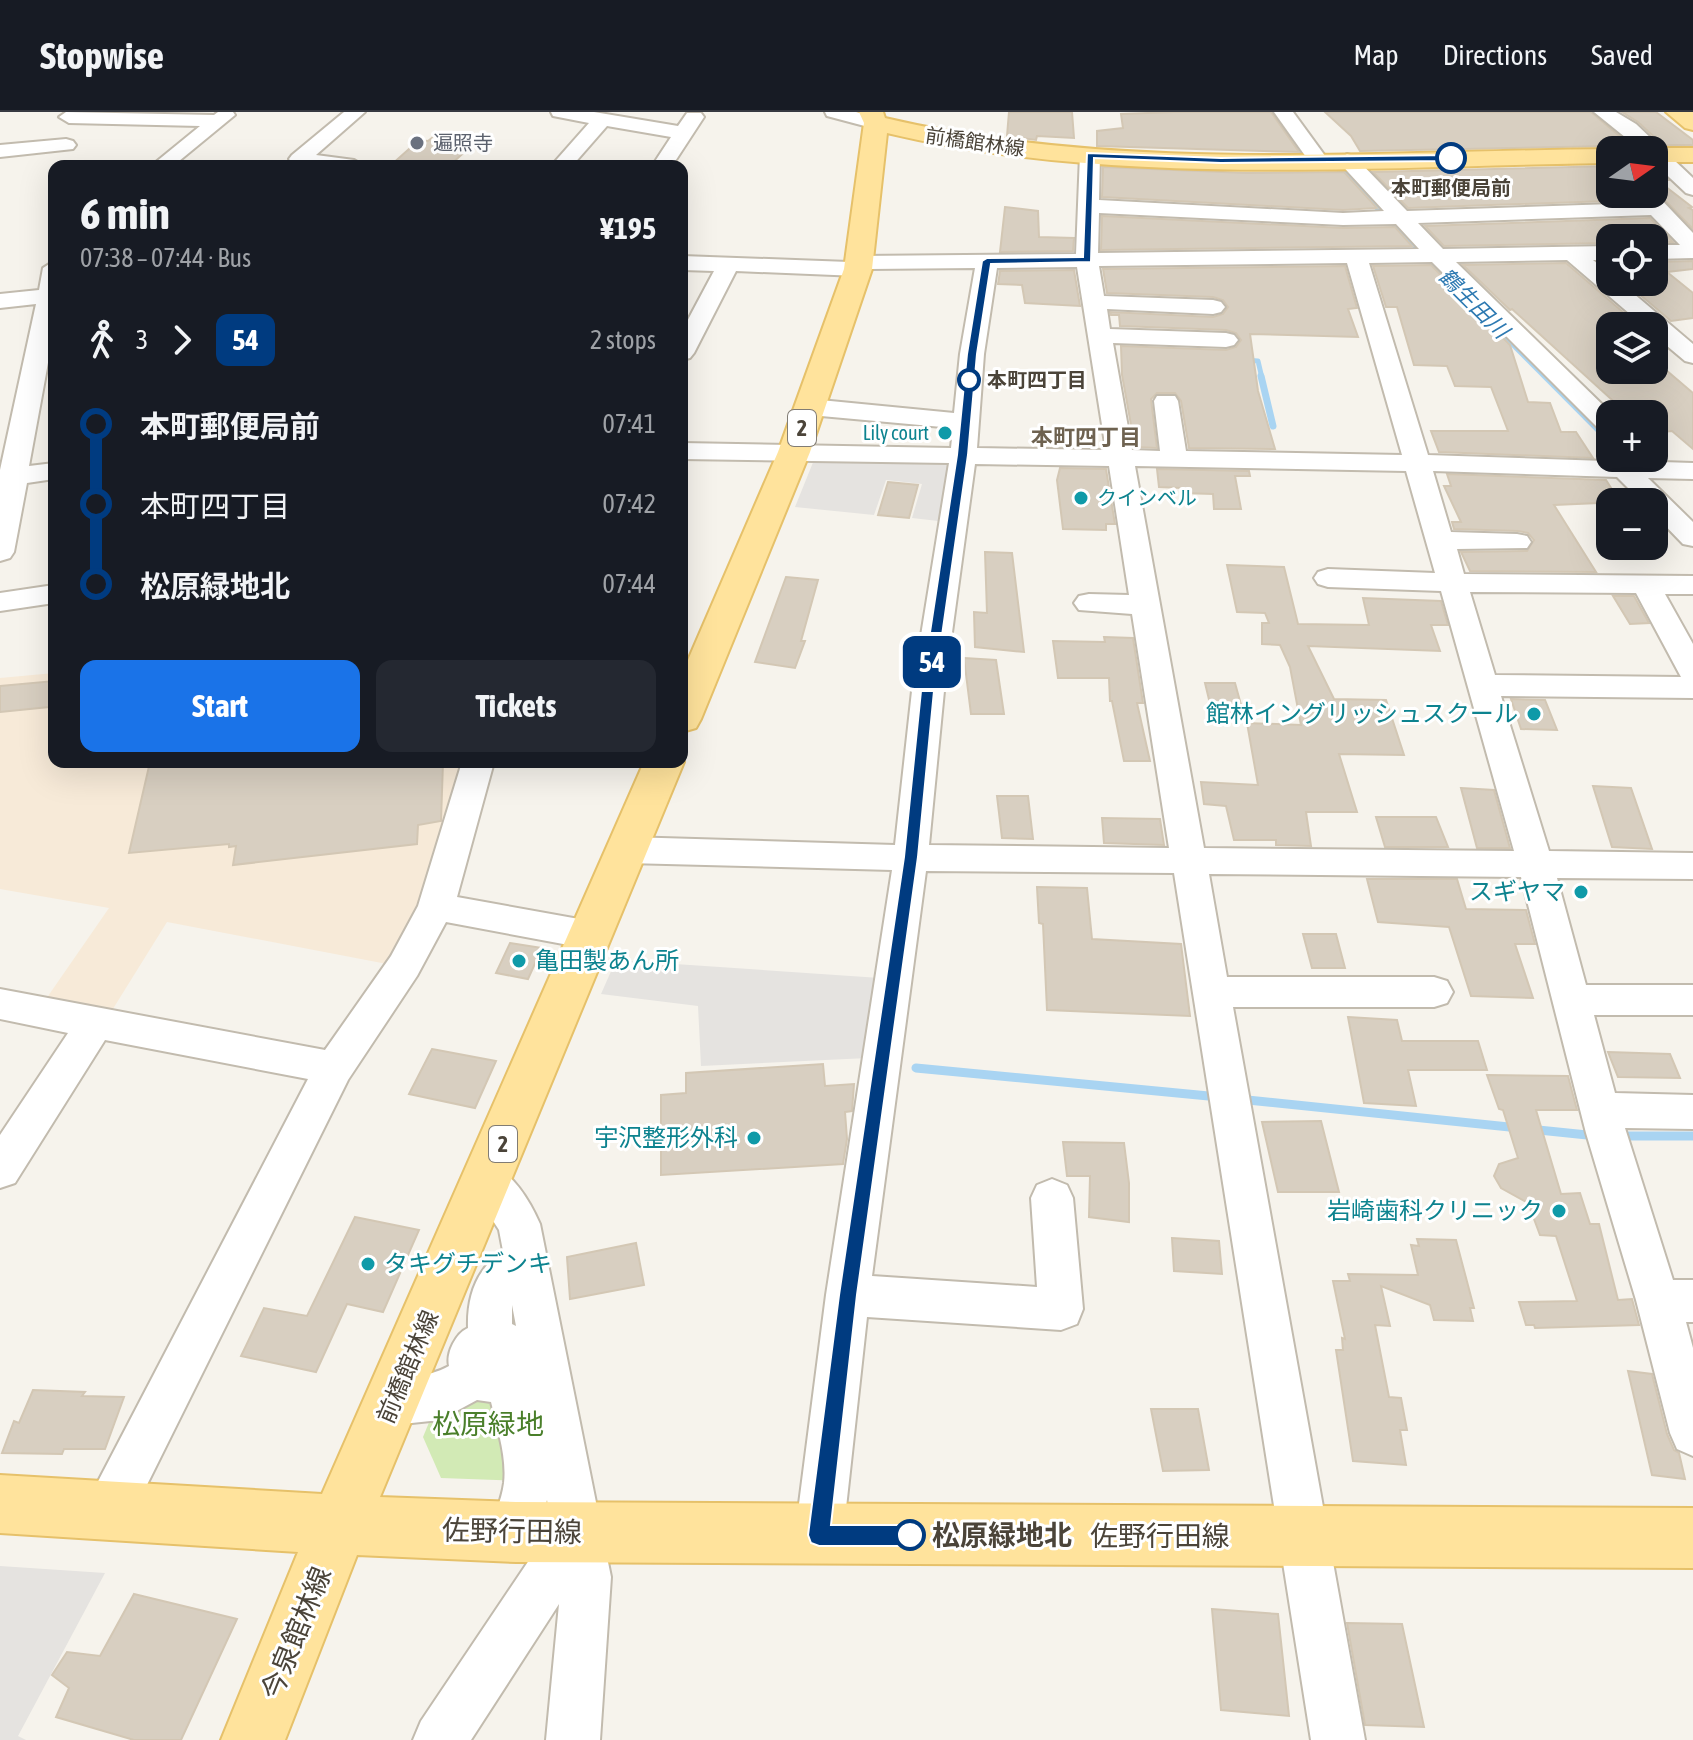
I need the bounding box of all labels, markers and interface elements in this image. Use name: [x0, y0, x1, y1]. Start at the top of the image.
text: Stopwise: [40, 34, 164, 77]
text: Map: [1354, 39, 1399, 71]
text: Directions: [1443, 39, 1547, 71]
text: Saved: [1591, 39, 1653, 71]
street label: 前橋館林線: [924, 123, 1026, 160]
place label: 遍照寺: [433, 131, 493, 154]
marker: 遍照寺: [408, 134, 426, 152]
north arrow: [1596, 136, 1668, 208]
map controls: [1596, 136, 1668, 560]
marker: 本町郵便局前: [1436, 143, 1466, 173]
place label: 本町郵便局前: [1391, 176, 1511, 199]
text: 6 min: [80, 188, 170, 238]
text: ¥195: [600, 211, 656, 245]
button: locate: [1596, 224, 1668, 296]
text: 07:38 – 07:44 · Bus: [80, 243, 251, 273]
water label: 鶴生田川: [1434, 263, 1516, 345]
button: layers: [1596, 312, 1668, 384]
icon: walk: [80, 318, 124, 362]
icon: forward: [160, 318, 204, 362]
text: 54: [232, 324, 259, 356]
text: 3: [136, 325, 148, 355]
text: 2 stops: [590, 325, 656, 355]
place label: 本町四丁目: [987, 368, 1087, 391]
marker: 本町四丁目: [958, 369, 980, 391]
button: +: [1596, 400, 1668, 472]
text: 本町郵便局前: [140, 409, 320, 443]
text: 07:41: [602, 409, 656, 439]
road number: 2: [788, 410, 816, 446]
place label: Lily court: [863, 421, 929, 444]
marker: Lily court: [936, 424, 954, 442]
district label: 本町四丁目: [1031, 424, 1141, 450]
place label: クインベル: [1097, 486, 1197, 509]
button: −: [1596, 488, 1668, 560]
text: 本町四丁目: [140, 489, 290, 523]
text: 07:42: [602, 489, 656, 519]
marker: クインベル: [1072, 489, 1090, 507]
text: 松原緑地北: [140, 569, 290, 603]
text: 07:44: [602, 569, 656, 599]
line badge: 54: [896, 636, 968, 688]
text: 54: [919, 646, 945, 678]
button: Start: [80, 660, 360, 752]
button: Tickets: [376, 660, 656, 752]
place label: 館林イングリッシュスクール: [1206, 700, 1518, 727]
marker: 館林イングリッシュスクール: [1525, 705, 1543, 723]
place label: スギヤマ: [1469, 878, 1565, 905]
marker: スギヤマ: [1572, 883, 1590, 901]
place label: 亀田製あん所: [535, 947, 679, 974]
marker: 亀田製あん所: [510, 952, 528, 970]
place label: 宇沢整形外科: [594, 1124, 738, 1151]
road number: 2: [489, 1126, 517, 1162]
marker: 宇沢整形外科: [745, 1129, 763, 1147]
place label: 岩崎歯科クリニック: [1327, 1197, 1543, 1224]
marker: 岩崎歯科クリニック: [1550, 1202, 1568, 1220]
place label: タキグチデンキ: [384, 1250, 552, 1277]
marker: タキグチデンキ: [359, 1255, 377, 1273]
street label: 前橋館林線: [372, 1306, 443, 1427]
park label: 松原緑地: [432, 1408, 544, 1440]
street label: 佐野行田線: [442, 1514, 582, 1548]
place label: 松原緑地北: [932, 1519, 1072, 1551]
marker: 松原緑地北: [895, 1520, 925, 1550]
street label: 佐野行田線: [1090, 1520, 1230, 1552]
street label: 今泉館林線: [255, 1562, 337, 1704]

